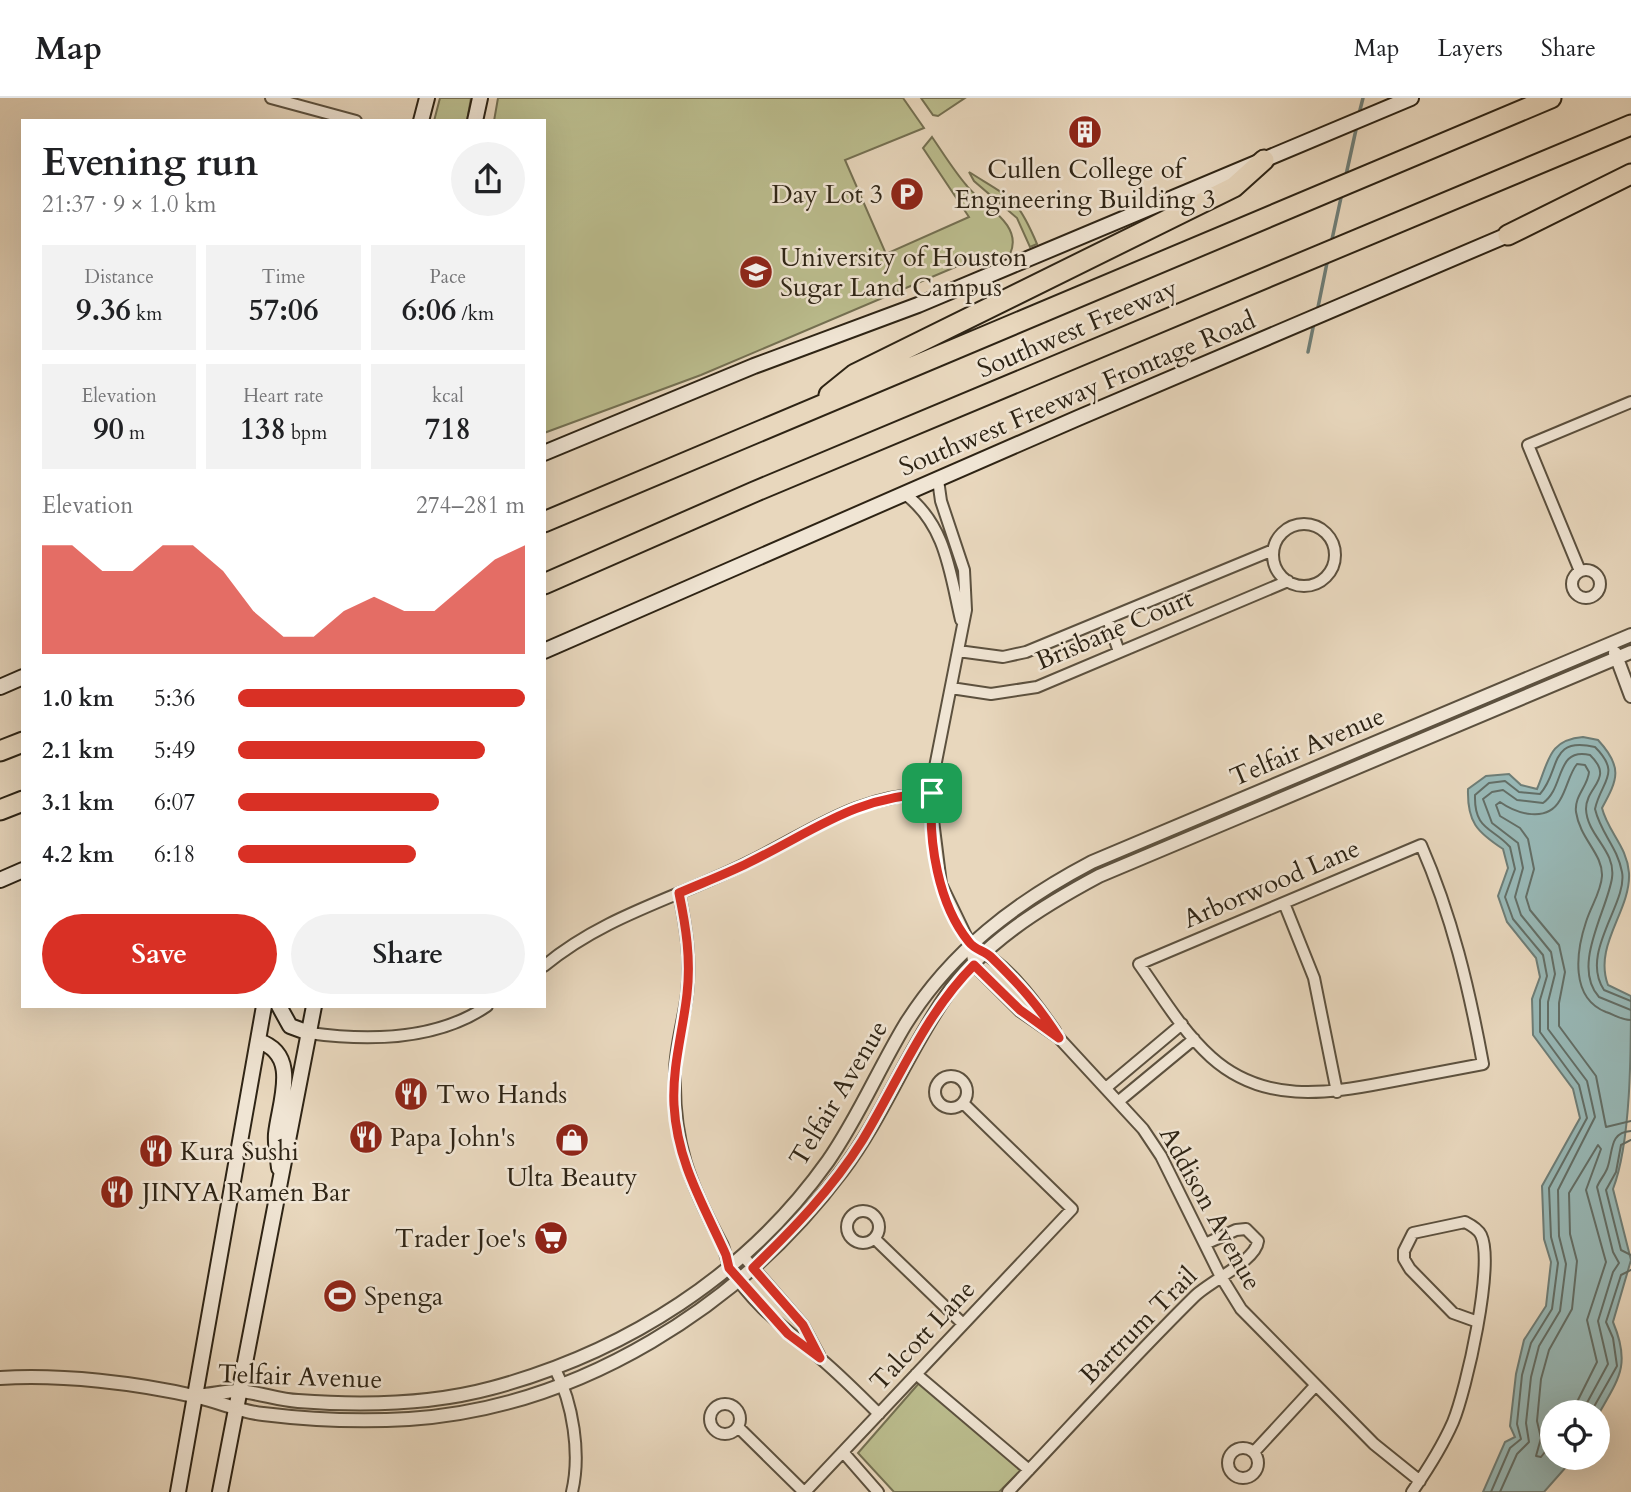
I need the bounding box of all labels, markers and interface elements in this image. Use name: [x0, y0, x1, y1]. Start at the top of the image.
text: Map: [35, 26, 102, 71]
text: Map: [1354, 32, 1400, 65]
text: Layers: [1438, 32, 1503, 65]
text: Share: [1541, 32, 1596, 65]
building icon: Cullen College of Engineering Building 3: [1066, 113, 1104, 151]
text: Evening run: [42, 137, 258, 189]
button: share: [451, 142, 525, 216]
place label: Cullen College of Engineering Building 3: [955, 152, 1215, 217]
parking icon: Day Lot 3: [888, 175, 926, 213]
place label: Day Lot 3: [772, 177, 883, 212]
text: 21:37 · 9 × 1.0 km: [42, 189, 216, 220]
place label: University of Houston Sugar Land Campus: [780, 240, 1028, 305]
school or university icon: University of Houston Sugar Land Campus: [737, 253, 775, 291]
text: Distance: [84, 264, 154, 290]
text: Time: [262, 264, 305, 290]
text: Pace: [429, 264, 466, 290]
street label: Southwest Freeway: [972, 270, 1183, 386]
text: 9.36: [76, 290, 131, 331]
text: 57:06: [248, 290, 319, 331]
text: 6:06: [402, 290, 456, 331]
text: km: [131, 301, 162, 327]
text: /km: [456, 301, 494, 327]
street label: Southwest Freeway Frontage Road: [894, 302, 1261, 485]
text: Elevation: [81, 383, 157, 409]
text: Heart rate: [243, 383, 324, 409]
text: kcal: [432, 383, 464, 409]
text: 90: [93, 409, 124, 450]
text: 138: [240, 409, 286, 450]
text: 718: [425, 409, 471, 450]
text: m: [124, 420, 145, 446]
text: bpm: [286, 420, 327, 446]
text: Elevation: [42, 490, 133, 521]
text: 274–281 m: [416, 490, 525, 521]
street label: Brisbane Court: [1030, 581, 1198, 678]
text: 1.0 km: [42, 683, 114, 714]
text: 5:36: [154, 683, 195, 714]
street label: Telfair Avenue: [1225, 698, 1390, 795]
text: 2.1 km: [42, 735, 114, 766]
text: 5:49: [154, 735, 195, 766]
pin: [902, 763, 962, 823]
icon: arrive: [913, 774, 951, 812]
text: 3.1 km: [42, 787, 114, 818]
text: 6:07: [154, 787, 195, 818]
street label: Arborwood Lane: [1177, 830, 1365, 936]
text: 4.2 km: [42, 839, 114, 870]
text: 6:18: [154, 839, 195, 870]
button: Save: [42, 914, 277, 994]
button: Share: [291, 914, 525, 994]
street label: Telfair Avenue: [781, 1014, 896, 1173]
restaurant icon: Two Hands: [392, 1075, 430, 1113]
place label: Two Hands: [436, 1077, 567, 1112]
restaurant icon: Papa John's: [347, 1118, 385, 1156]
place label: Papa John's: [390, 1120, 515, 1155]
street label: Addison Avenue: [1151, 1120, 1270, 1296]
shop icon: Ulta Beauty: [553, 1121, 591, 1159]
restaurant icon: Kura Sushi: [137, 1132, 175, 1170]
place label: Kura Sushi: [180, 1134, 299, 1169]
place label: Ulta Beauty: [506, 1160, 638, 1195]
restaurant icon: JINYA Ramen Bar: [98, 1173, 136, 1211]
place label: JINYA Ramen Bar: [138, 1175, 350, 1210]
supermarket icon: Trader Joe's: [532, 1219, 570, 1257]
place label: Trader Joe's: [395, 1221, 526, 1256]
street label: Bartrum Trail: [1072, 1259, 1205, 1392]
street label: Talcott Lane: [862, 1272, 983, 1398]
sports icon: Spenga: [321, 1277, 359, 1315]
place label: Spenga: [364, 1279, 443, 1314]
street label: Telfair Avenue: [217, 1356, 383, 1397]
map controls: [1540, 1400, 1610, 1470]
button: locate: [1540, 1400, 1610, 1470]

